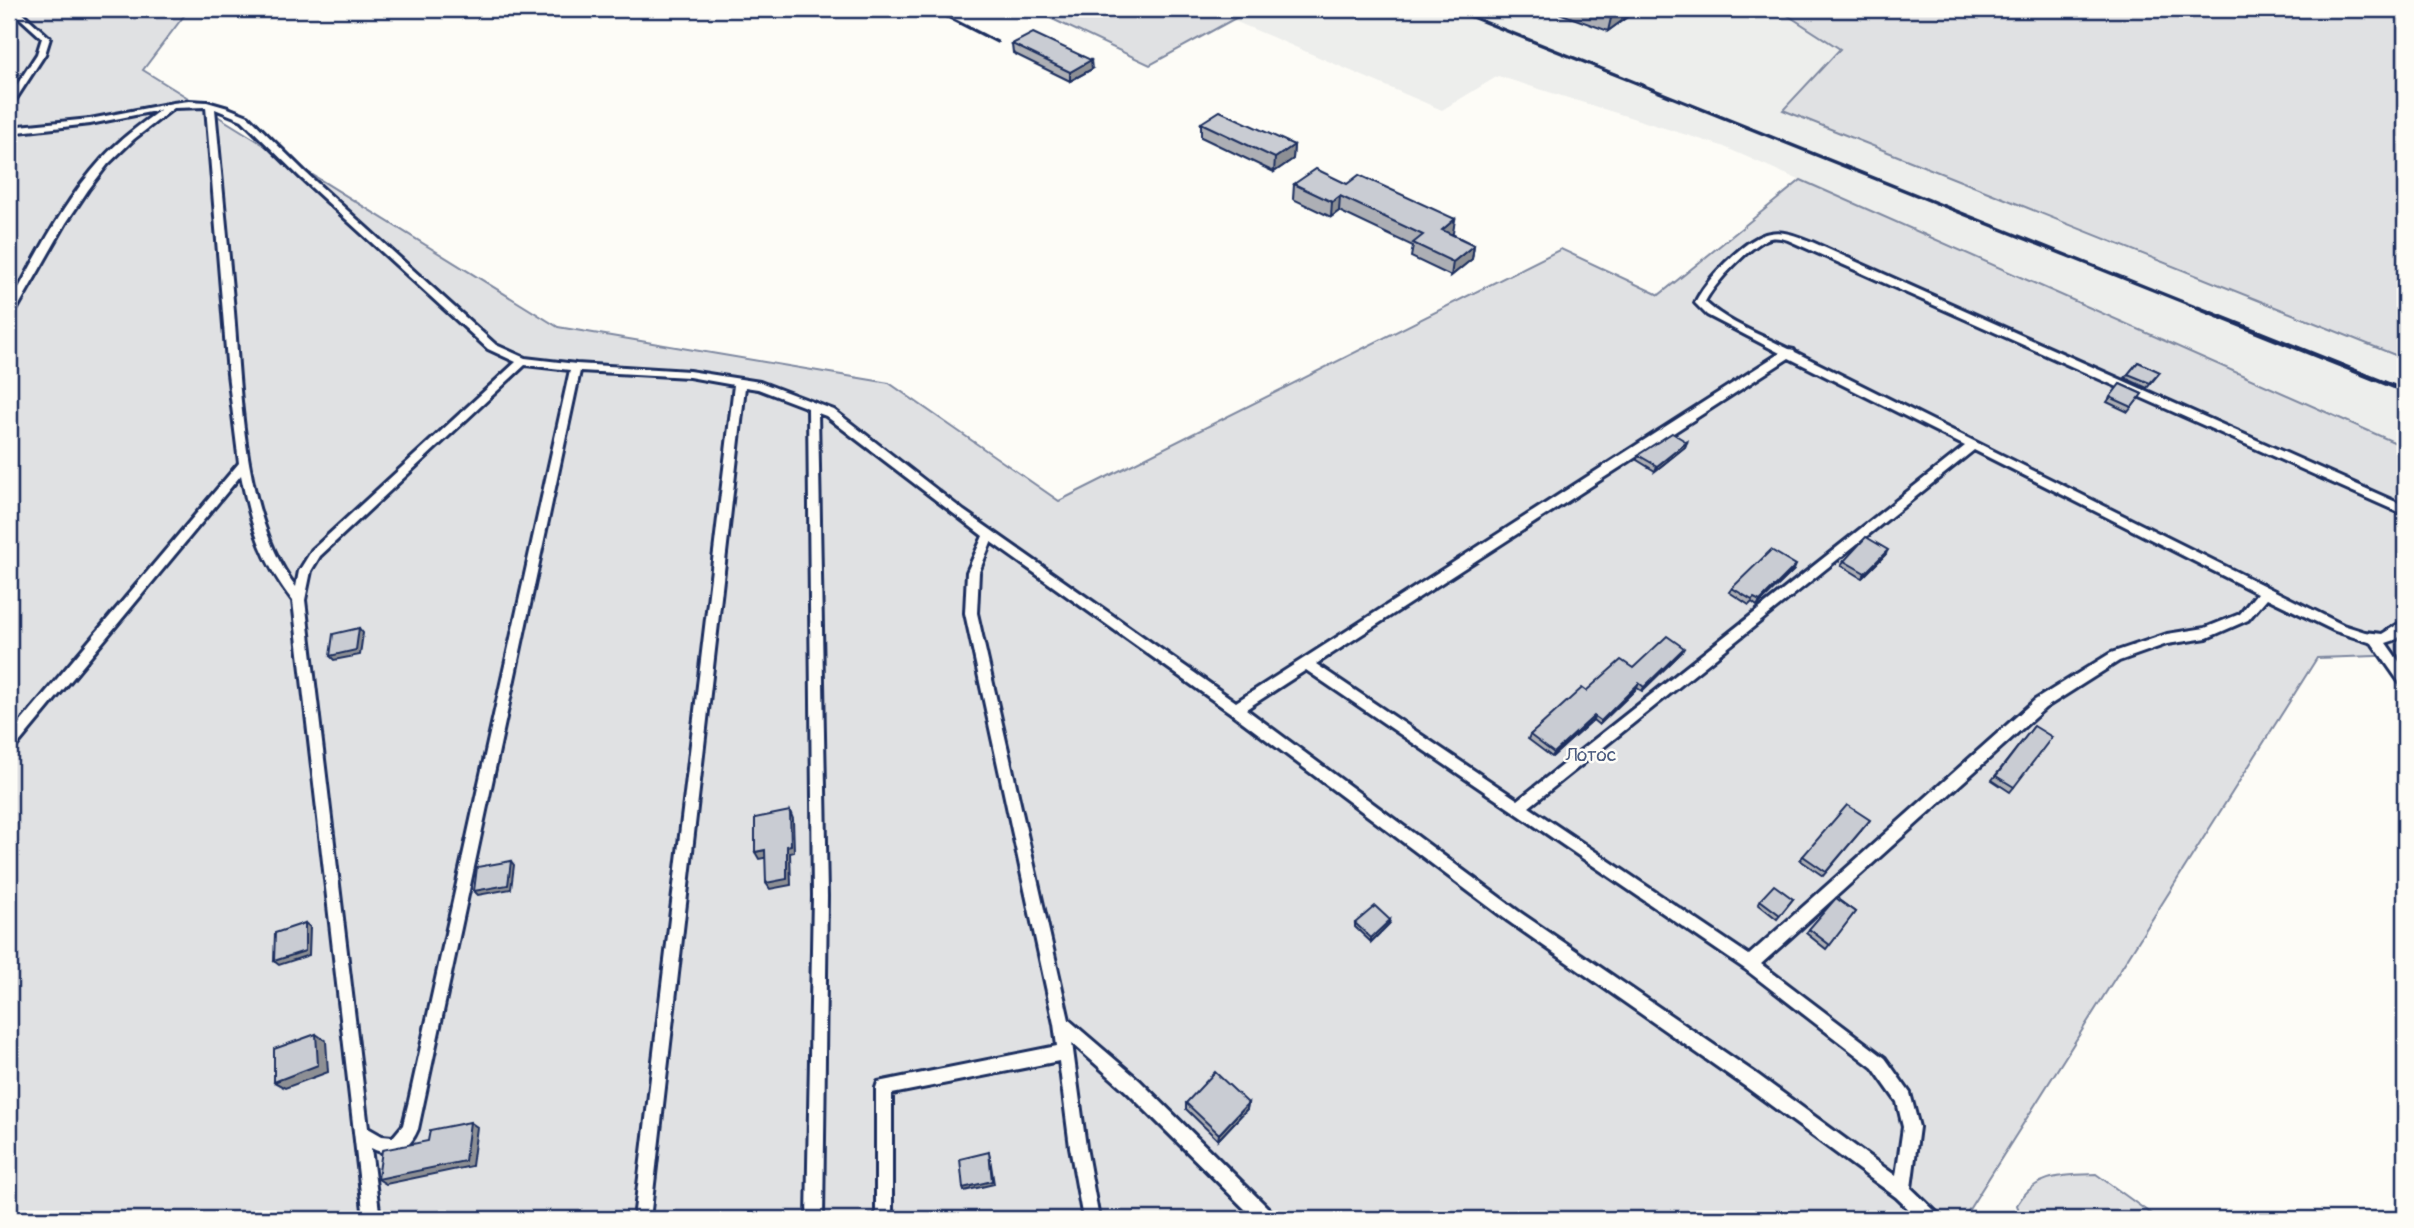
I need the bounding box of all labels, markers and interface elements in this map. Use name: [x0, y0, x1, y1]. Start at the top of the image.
park label: Лотос: [1565, 743, 1617, 767]

